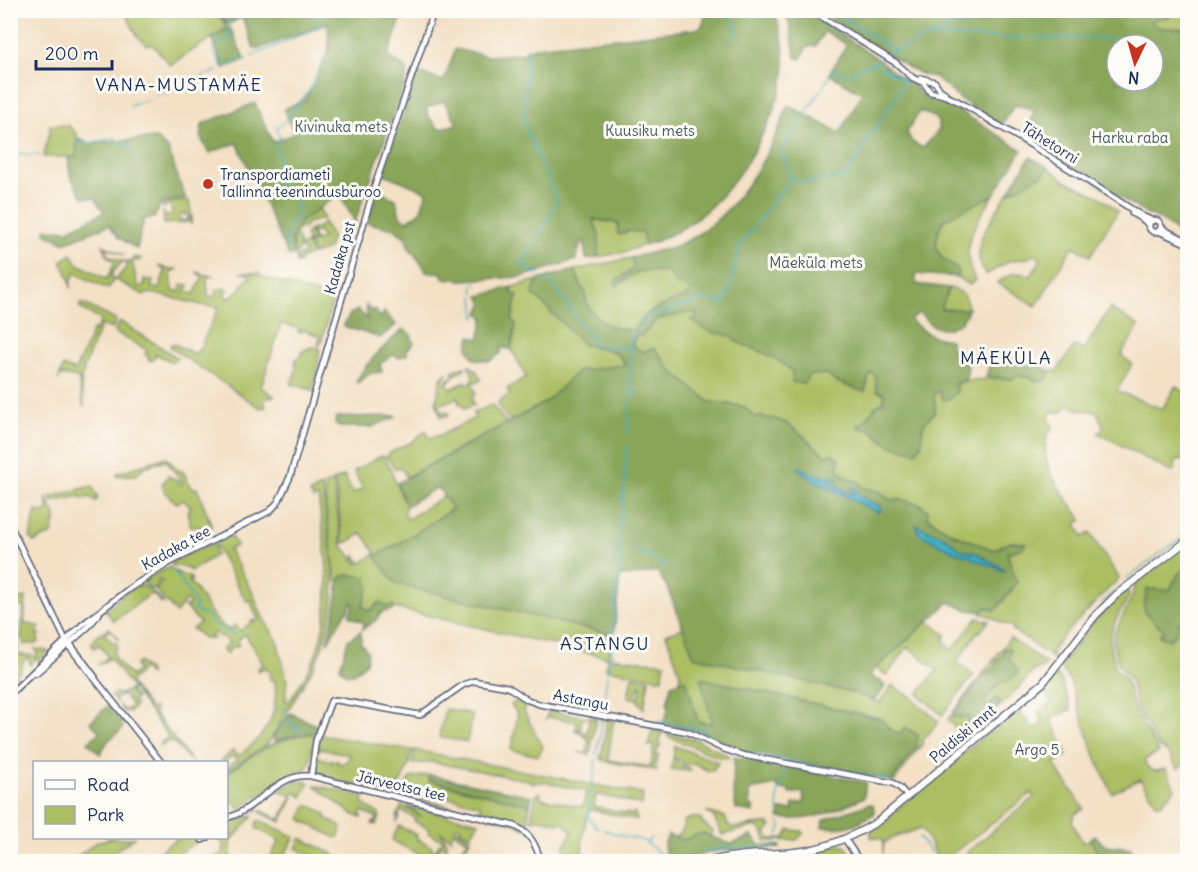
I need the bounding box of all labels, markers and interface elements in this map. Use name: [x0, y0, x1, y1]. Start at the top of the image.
scale bar: [36, 33, 112, 71]
north arrow: [1105, 33, 1165, 93]
text: 200 m: [45, 42, 99, 65]
text: N: [1127, 67, 1140, 88]
district label: VANA-MUSTAMÄE: [95, 73, 263, 96]
park label: Kivinuka mets: [294, 117, 388, 136]
street label: Tähetorni: [1018, 118, 1082, 168]
park label: Kuusiku mets: [605, 121, 695, 140]
park label: Harku raba: [1092, 128, 1169, 147]
place label: Transpordiameti Tallinna teenindusbüroo: [220, 165, 381, 201]
marker: Transpordiameti Tallinna teenindusbüroo: [201, 177, 215, 191]
street label: Kadaka pst: [320, 219, 359, 297]
park label: Mäeküla mets: [769, 253, 863, 272]
district label: MÄEKÜLA: [960, 346, 1052, 369]
street label: Kadaka tee: [138, 521, 214, 574]
district label: ASTANGU: [560, 632, 650, 655]
street label: Astangu: [552, 685, 611, 714]
street label: Paldiski mnt: [926, 700, 1000, 767]
park label: Argo 5: [1015, 740, 1059, 759]
legend: [33, 761, 228, 839]
street label: Järveotsa tee: [355, 766, 448, 805]
text: Road: [87, 773, 130, 796]
text: Park: [87, 803, 124, 826]

